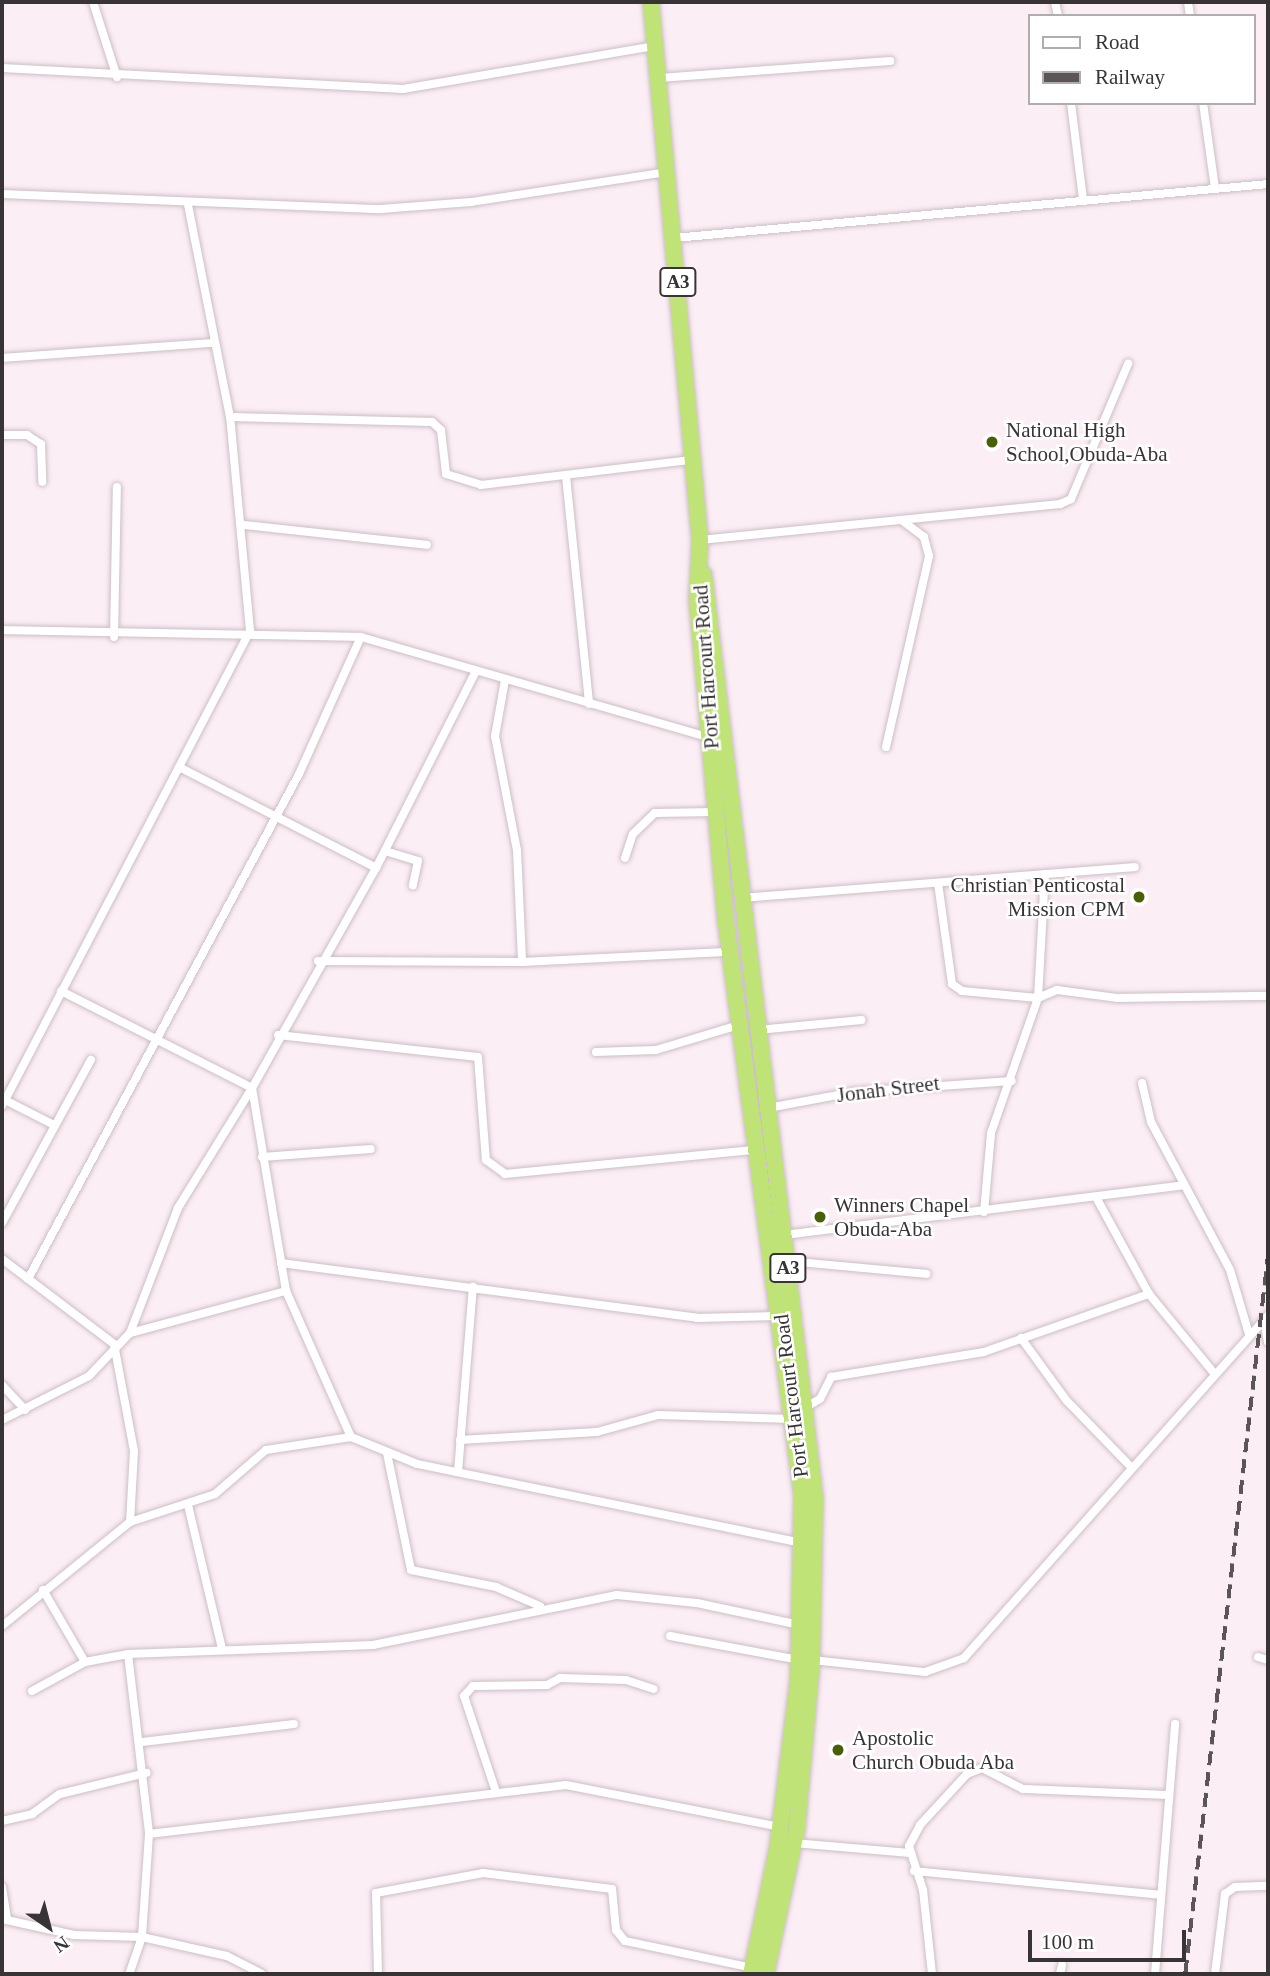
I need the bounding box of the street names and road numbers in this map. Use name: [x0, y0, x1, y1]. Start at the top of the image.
road number: A3: [659, 266, 697, 298]
street label: Port Harcourt Road: [688, 584, 724, 750]
street label: Jonah Street: [835, 1070, 941, 1108]
road number: A3: [769, 1252, 807, 1284]
street label: Port Harcourt Road: [768, 1313, 814, 1479]

